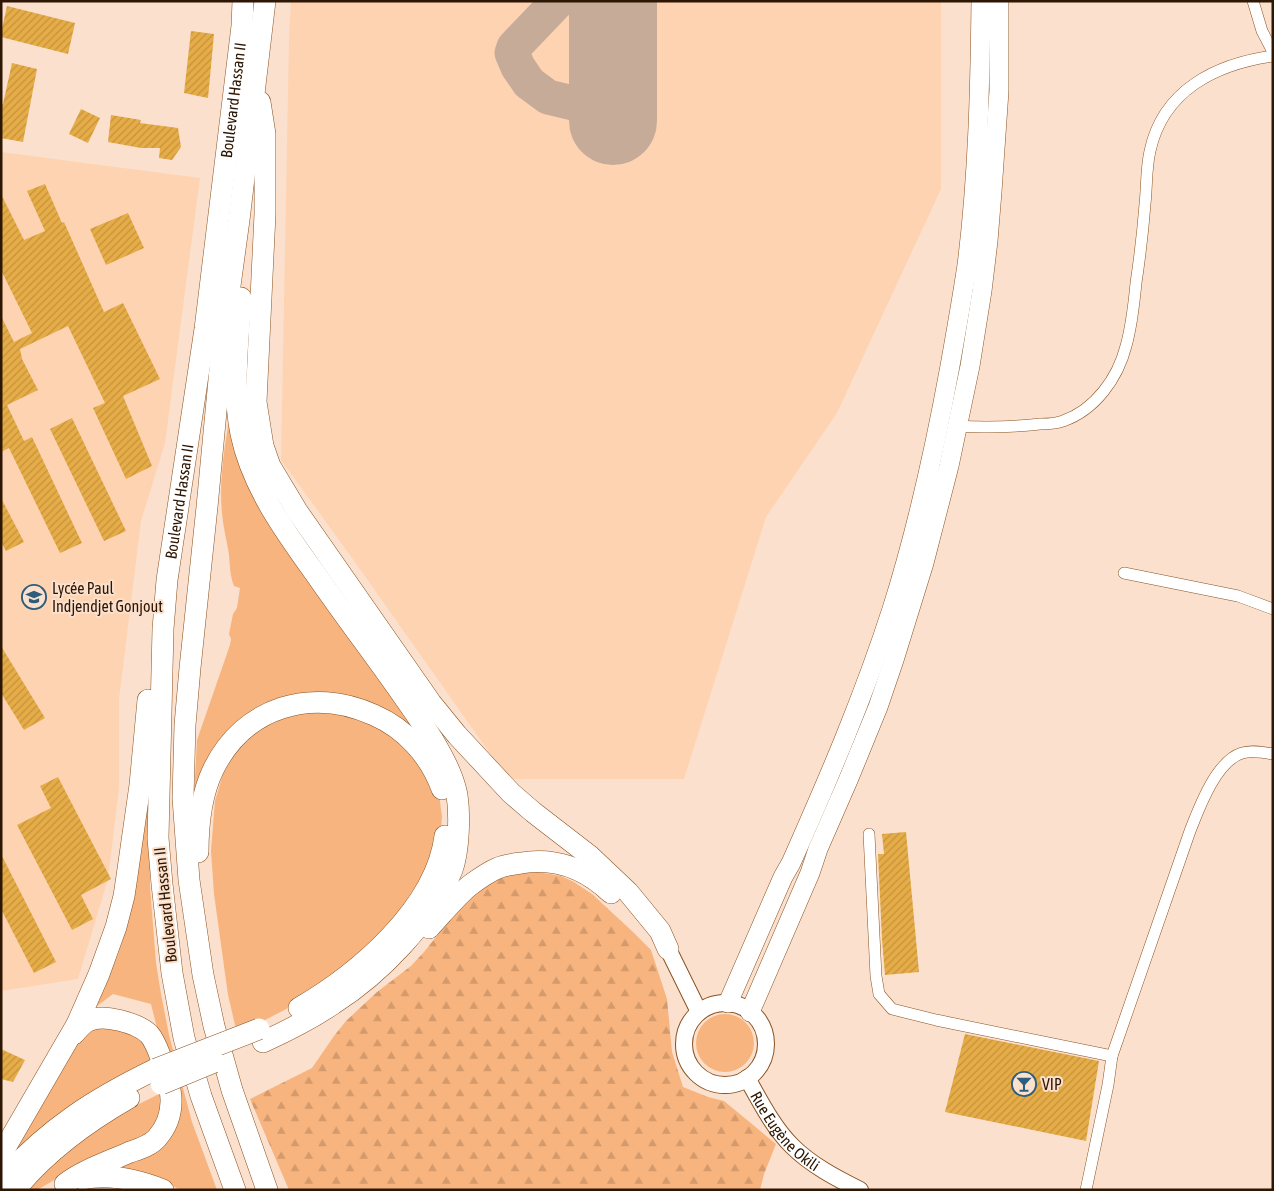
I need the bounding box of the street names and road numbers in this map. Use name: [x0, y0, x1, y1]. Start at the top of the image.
street label: Boulevard Hassan II: [217, 41, 249, 159]
street label: Boulevard Hassan II: [161, 443, 196, 560]
street label: Boulevard Hassan II: [150, 846, 180, 964]
street label: Rue Eugène Okili: [747, 1088, 823, 1174]

